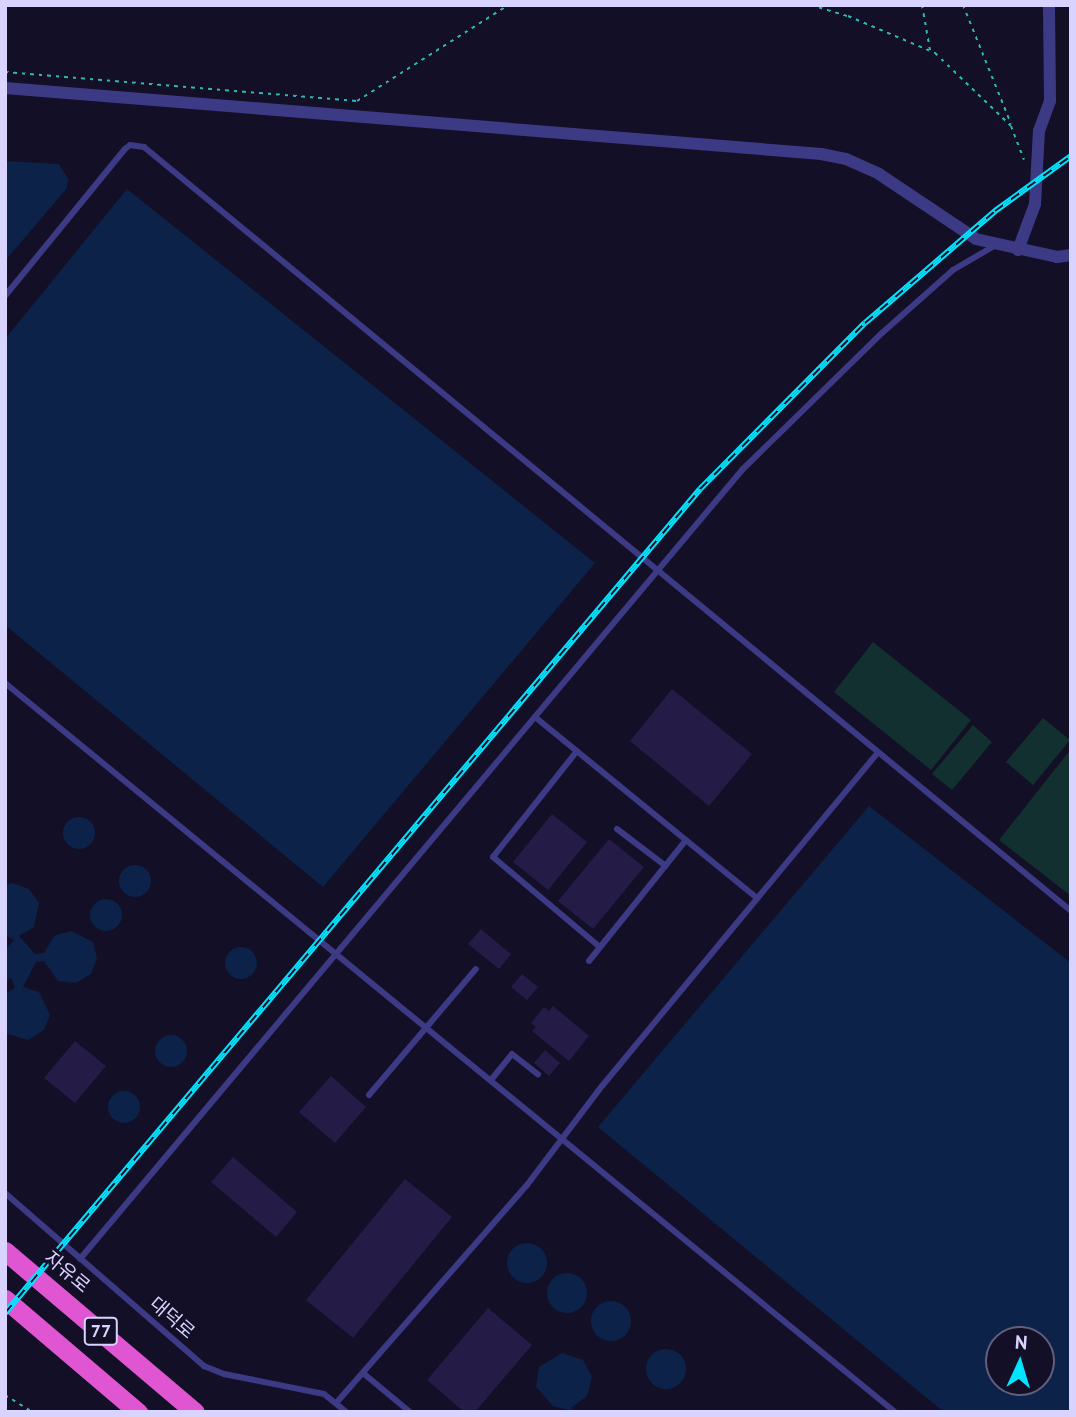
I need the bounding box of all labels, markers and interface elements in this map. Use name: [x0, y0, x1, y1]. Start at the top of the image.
street label: 자유로: [40, 1246, 94, 1298]
street label: 대덕로: [145, 1292, 199, 1344]
road number: 77: [84, 1316, 119, 1346]
north arrow: [985, 1326, 1055, 1396]
text: N: [1014, 1330, 1028, 1354]

